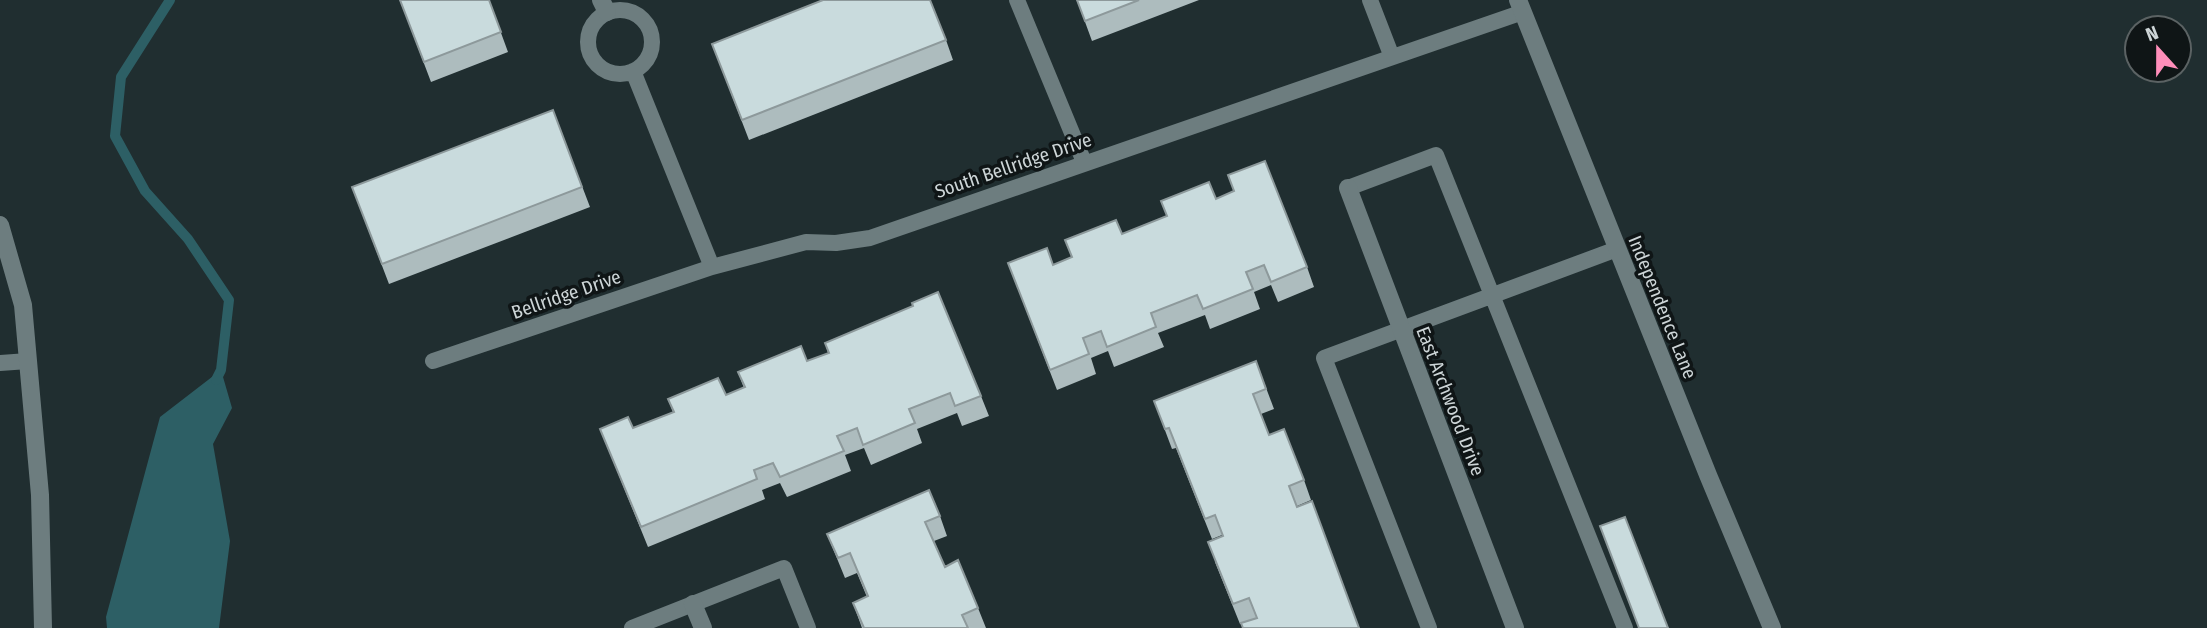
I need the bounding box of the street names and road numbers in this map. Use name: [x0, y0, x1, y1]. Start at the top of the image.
street label: South Bellridge Drive: [932, 128, 1095, 203]
street label: Independence Lane: [1623, 232, 1702, 382]
street label: Bellridge Drive: [508, 265, 624, 324]
street label: East Archwood Drive: [1411, 323, 1490, 479]

